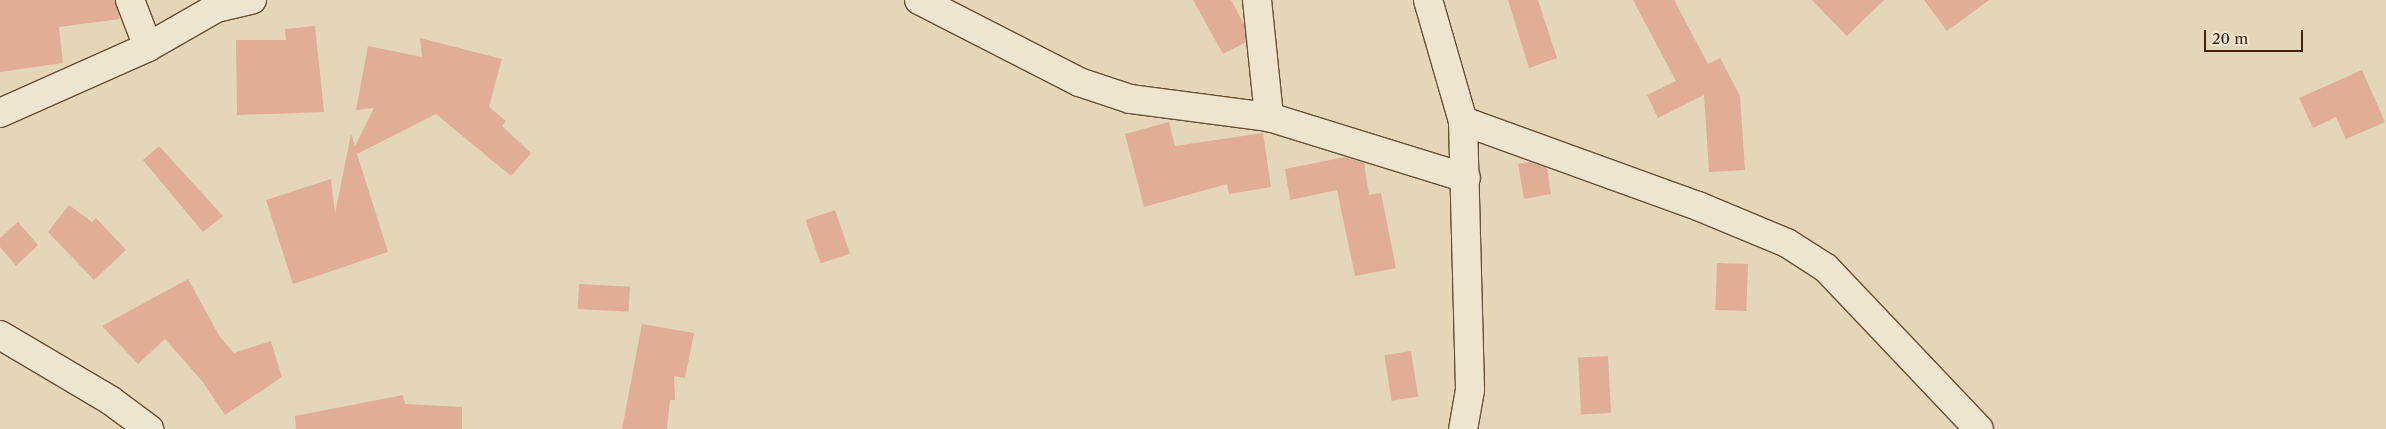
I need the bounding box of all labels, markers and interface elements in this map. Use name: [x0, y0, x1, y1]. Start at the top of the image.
scale bar: [2206, 20, 2305, 52]
text: 20 m: [2212, 29, 2248, 48]

